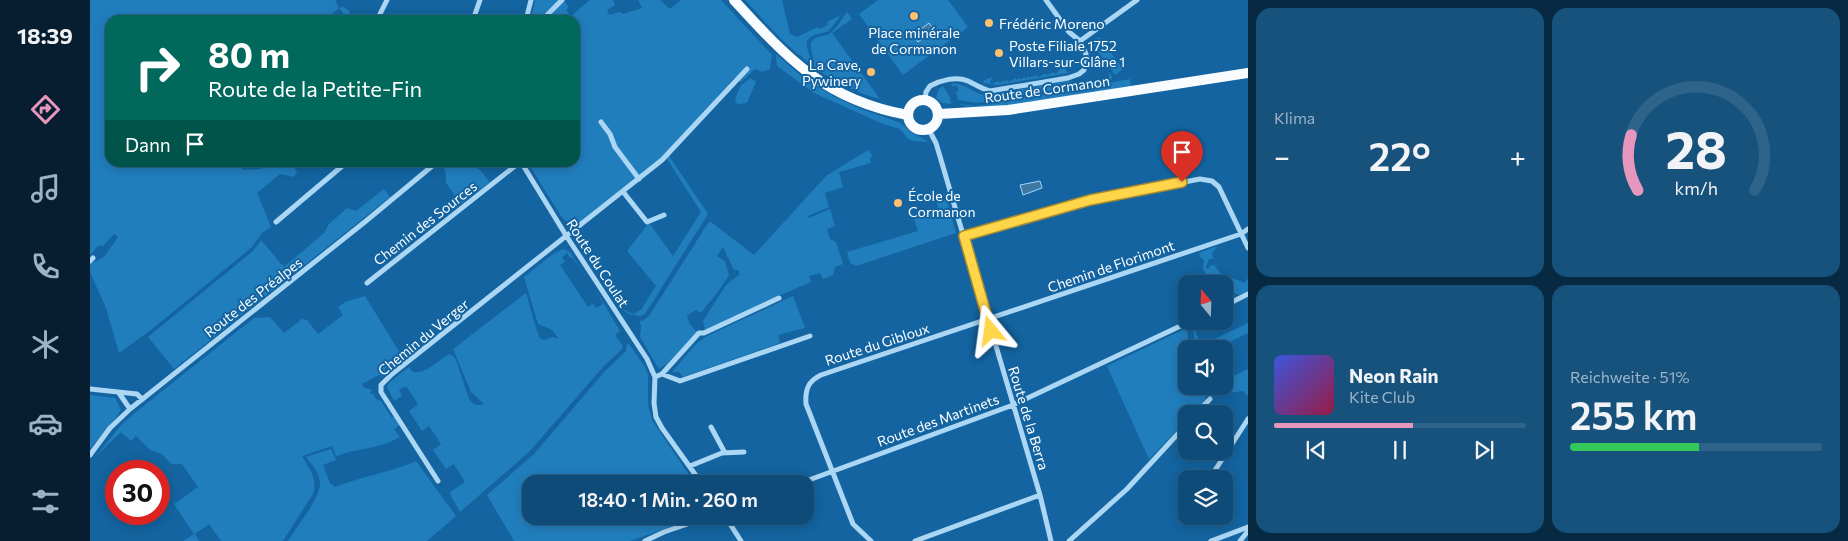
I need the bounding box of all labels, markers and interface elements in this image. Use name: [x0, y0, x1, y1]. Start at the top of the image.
marker: Place minérale de Cormanon: [908, 10, 920, 22]
place label: Frédéric Moreno: [999, 15, 1105, 32]
marker: Frédéric Moreno: [983, 17, 995, 29]
text: 18:39: [17, 22, 73, 49]
place label: Place minérale de Cormanon: [868, 24, 960, 57]
text: 80 m: [208, 32, 290, 75]
icon: right: [125, 35, 190, 100]
place label: Poste Filiale 1752 Villars-sur-Glâne 1: [1009, 37, 1125, 70]
marker: Poste Filiale 1752 Villars-sur-Glâne 1: [993, 47, 1005, 59]
place label: La Cave, Pywinery: [802, 56, 861, 89]
marker: La Cave, Pywinery: [865, 66, 877, 78]
street label: Route de Cormanon: [983, 72, 1111, 106]
text: Route de la Petite-Fin: [208, 75, 422, 102]
icon: directions: [28, 92, 63, 127]
text: Klima: [1274, 108, 1315, 127]
text: 28: [1665, 116, 1727, 180]
icon: arrive: [181, 130, 209, 158]
pin: [1161, 131, 1203, 182]
text: 22°: [1369, 132, 1431, 179]
text: Dann: [125, 133, 171, 156]
icon: arrive: [1168, 138, 1196, 166]
text: −: [1274, 139, 1290, 173]
text: +: [1510, 139, 1526, 173]
icon: music: [28, 171, 63, 206]
street label: Chemin des Sources: [370, 177, 480, 269]
text: km/h: [1674, 177, 1718, 199]
place label: École de Cormanon: [908, 187, 976, 220]
marker: École de Cormanon: [892, 197, 904, 209]
street label: Route du Coulat: [563, 216, 633, 311]
street label: Chemin de Florimont: [1045, 236, 1177, 296]
icon: phone: [28, 249, 63, 284]
street label: Route des Préalpes: [201, 253, 305, 341]
north arrow: [1178, 275, 1232, 330]
map controls: [1178, 275, 1233, 525]
street label: Chemin du Verger: [374, 295, 472, 379]
position arrow: [964, 304, 1016, 356]
street label: Route du Gibloux: [823, 319, 932, 369]
icon: climate: [28, 327, 63, 362]
button: sound: [1178, 340, 1233, 395]
street label: Route de la Berra: [1005, 364, 1053, 472]
text: Neon Rain: [1349, 364, 1439, 387]
text: Reichweite · 51%: [1570, 367, 1690, 386]
text: Kite Club: [1349, 387, 1415, 406]
street label: Route des Martinets: [875, 390, 1001, 450]
text: 255 km: [1570, 391, 1697, 438]
button: search: [1178, 405, 1233, 460]
icon: car: [28, 406, 63, 441]
icon: previous: [1302, 436, 1330, 464]
icon: pause: [1386, 436, 1414, 464]
icon: next: [1470, 436, 1498, 464]
speed limit sign: 30: [105, 460, 170, 525]
button: layers: [1178, 470, 1233, 525]
icon: filters: [28, 484, 63, 519]
text: 18:40 · 1 Min. · 260 m: [578, 488, 758, 511]

